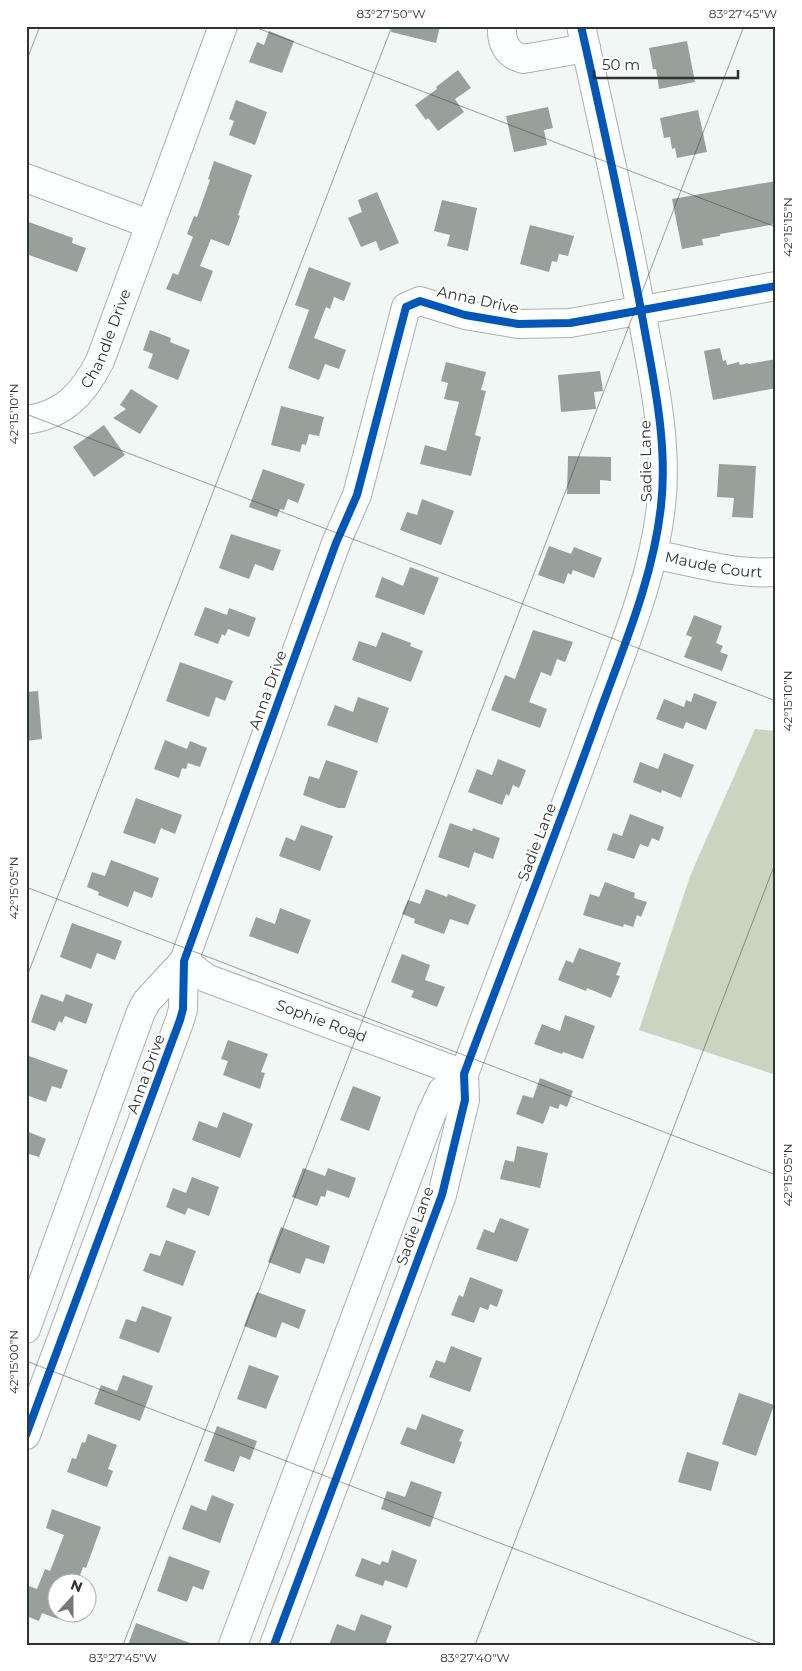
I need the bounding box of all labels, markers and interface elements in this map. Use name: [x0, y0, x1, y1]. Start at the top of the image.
text: 83°27'50"W: [356, 6, 426, 21]
text: 83°27'45"W: [709, 6, 777, 21]
scale bar: [594, 48, 738, 80]
text: 50 m: [602, 55, 640, 74]
text: 42°15'15"N: [780, 197, 795, 257]
street label: Anna Drive: [435, 282, 521, 317]
street label: Chandle Drive: [76, 286, 135, 392]
text: 42°15'10"N: [6, 384, 21, 444]
street label: Sadie Lane: [635, 420, 656, 502]
street label: Maude Court: [663, 547, 763, 581]
street label: Anna Drive: [244, 648, 291, 732]
text: 42°15'10"N: [780, 671, 795, 731]
street label: Sadie Lane: [513, 800, 560, 884]
text: 42°15'05"N: [6, 857, 21, 919]
street label: Sophie Road: [274, 995, 370, 1046]
street label: Anna Drive: [122, 1032, 169, 1116]
text: 42°15'05"N: [780, 1144, 795, 1206]
street label: Sadie Lane: [392, 1184, 438, 1268]
text: 42°15'00"N: [6, 1330, 21, 1394]
north arrow: [48, 1574, 98, 1624]
text: N: [68, 1575, 85, 1596]
text: 83°27'45"W: [89, 1650, 157, 1665]
text: 83°27'40"W: [440, 1650, 510, 1665]

